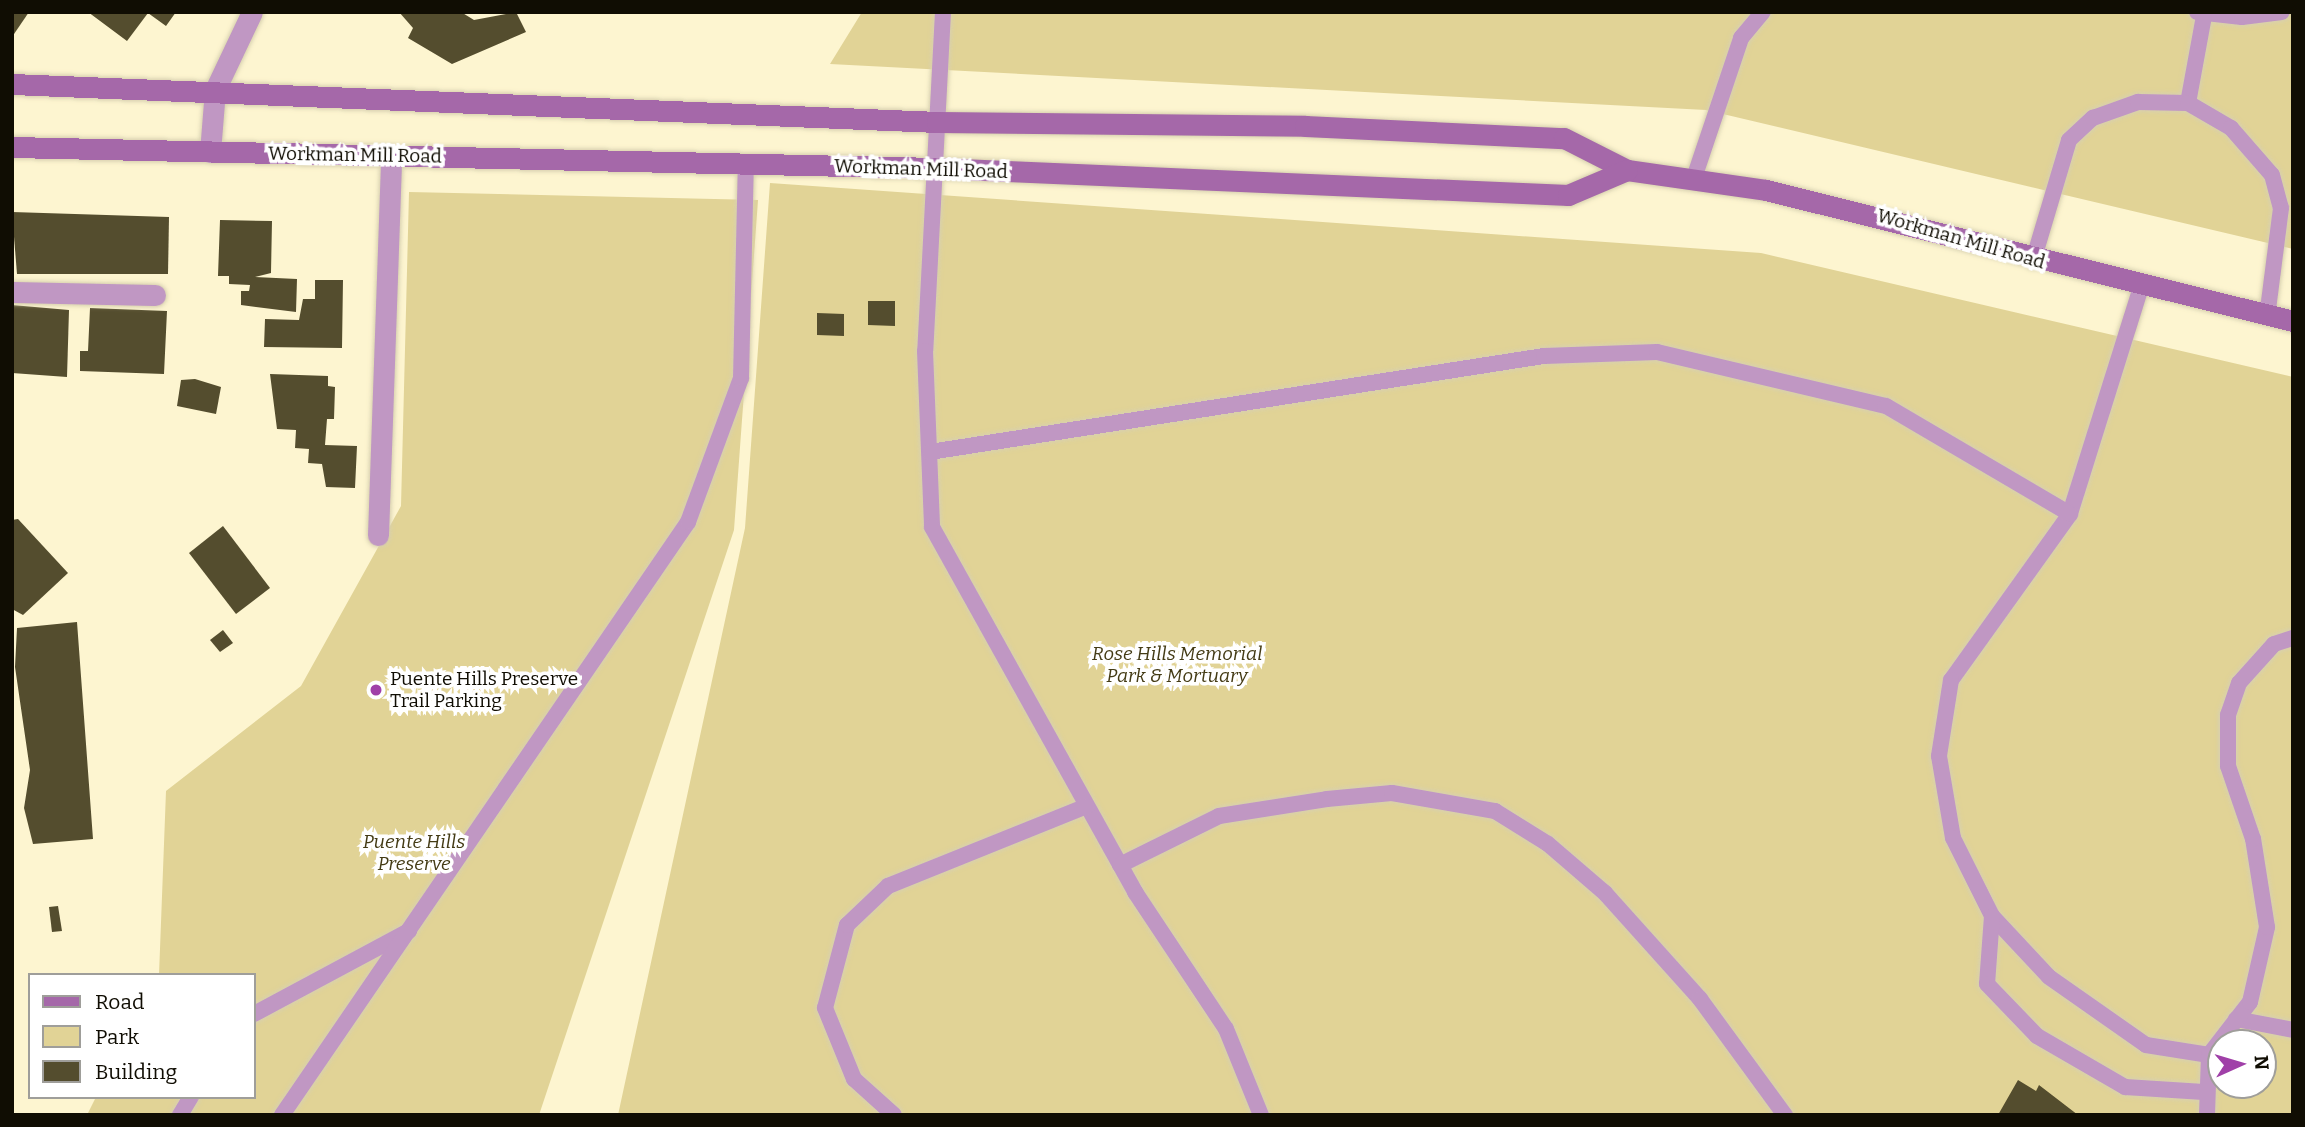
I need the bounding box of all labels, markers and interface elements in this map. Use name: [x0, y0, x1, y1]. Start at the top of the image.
street label: Workman Mill Road: [268, 142, 442, 168]
street label: Workman Mill Road: [834, 155, 1008, 183]
street label: Workman Mill Road: [1874, 204, 2048, 274]
park label: Rose Hills Memorial Park & Mortuary: [1092, 643, 1262, 687]
place label: Puente Hills Preserve Trail Parking: [390, 668, 578, 712]
marker: Puente Hills Preserve Trail Parking: [368, 682, 384, 698]
park label: Puente Hills Preserve: [363, 831, 465, 875]
legend: [28, 973, 256, 1099]
text: Road: [95, 989, 144, 1015]
text: Park: [95, 1024, 139, 1050]
north arrow: [2207, 1029, 2277, 1099]
text: N: [2249, 1055, 2273, 1071]
text: Building: [95, 1059, 177, 1085]

